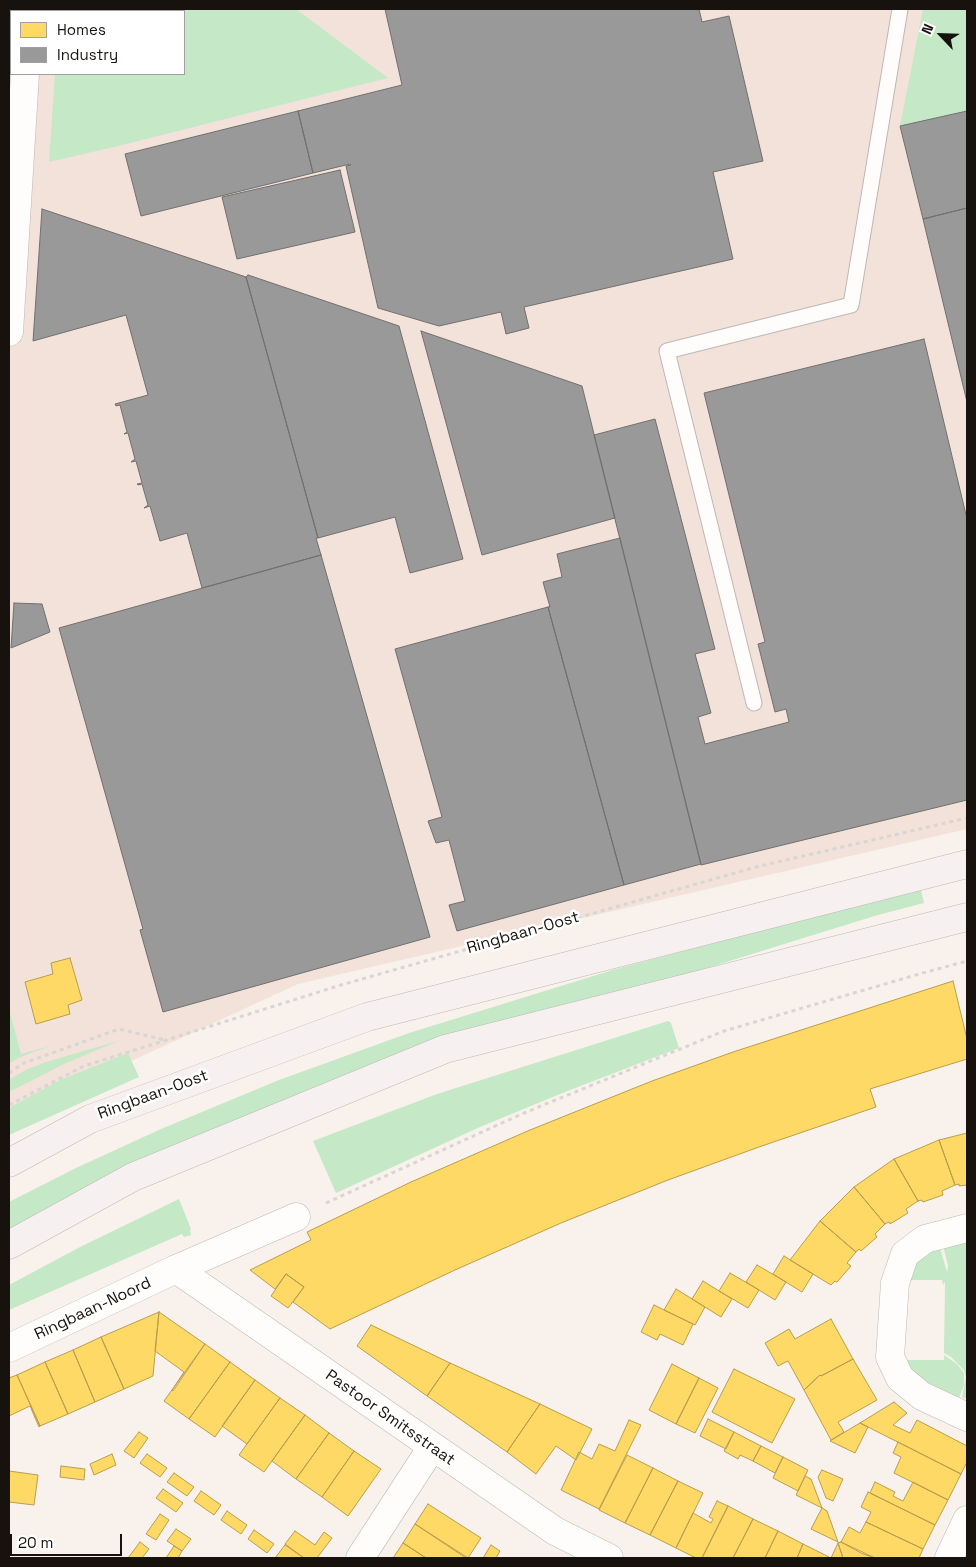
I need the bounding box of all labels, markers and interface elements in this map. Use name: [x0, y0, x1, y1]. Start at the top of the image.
legend: [10, 10, 185, 75]
north arrow: [916, 10, 966, 60]
text: Homes: [57, 20, 106, 39]
text: N: [917, 21, 937, 37]
text: Industry: [57, 45, 118, 64]
street label: Ringbaan-Oost: [465, 908, 581, 958]
street label: Ringbaan-Oost: [95, 1066, 211, 1124]
street label: Ringbaan-Noord: [32, 1274, 154, 1344]
street label: Pastoor Smitsstraat: [322, 1366, 458, 1470]
scale bar: [12, 1524, 125, 1556]
text: 20 m: [18, 1533, 53, 1552]

